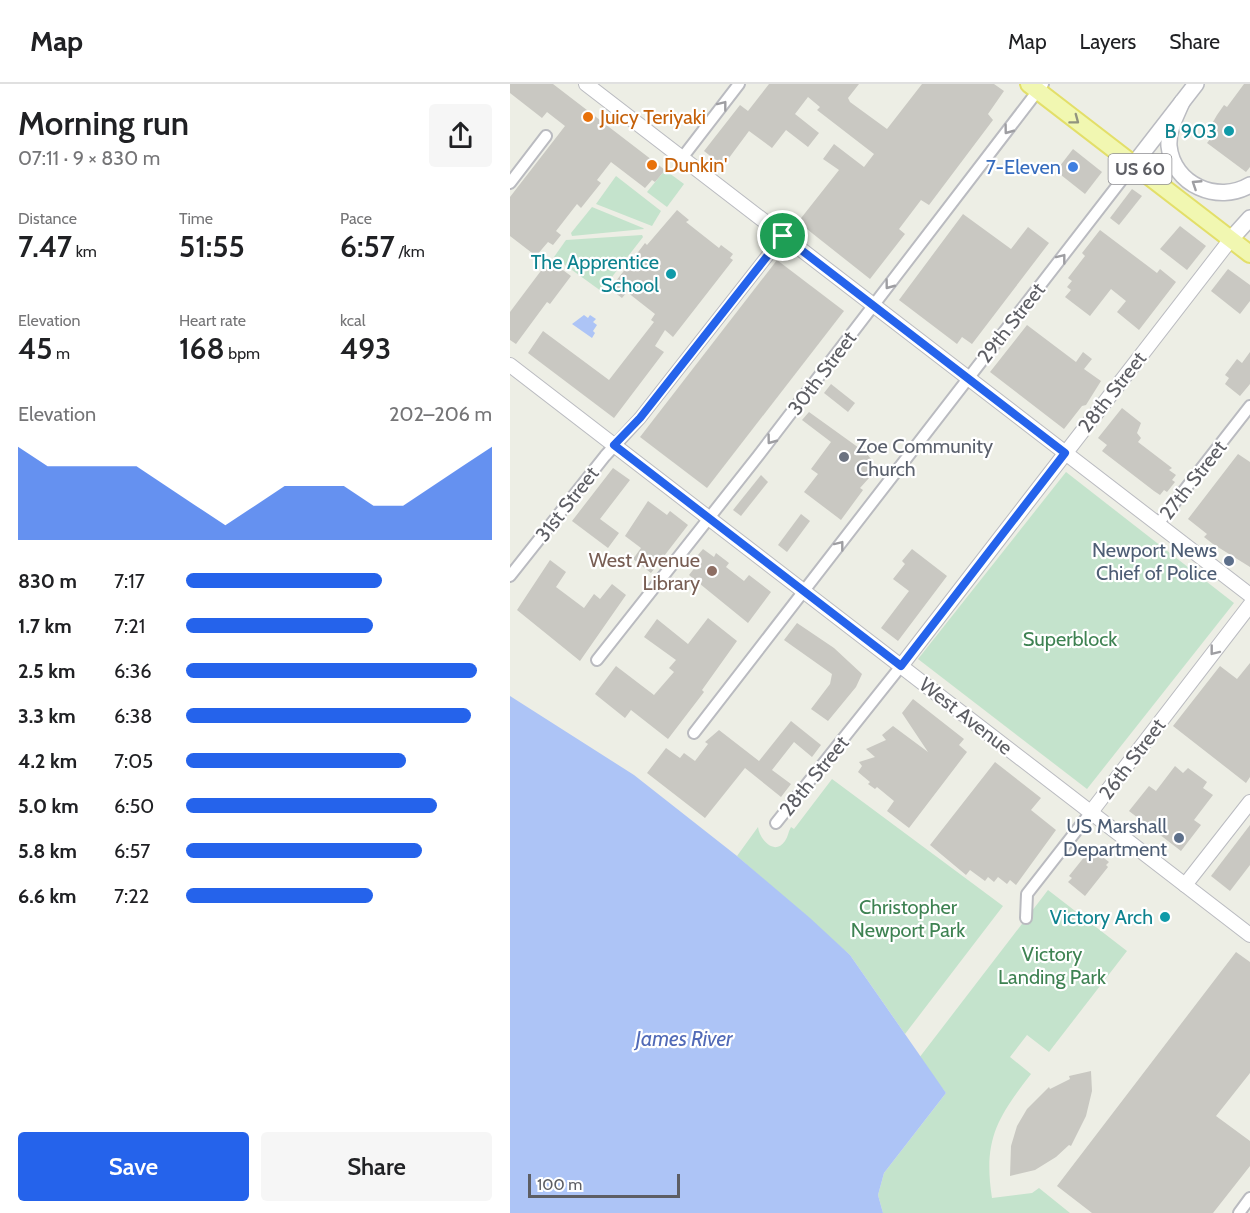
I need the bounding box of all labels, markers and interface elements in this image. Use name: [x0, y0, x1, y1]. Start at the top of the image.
text: Map: [30, 24, 83, 58]
text: Map: [1008, 29, 1047, 54]
text: Layers: [1080, 29, 1136, 54]
text: Share: [1169, 29, 1220, 54]
one-way arrow: [716, 100, 727, 111]
text: Morning run: [18, 103, 189, 143]
button: share: [429, 104, 492, 167]
place label: Juicy Teriyaki: [599, 105, 706, 129]
marker: Juicy Teriyaki: [581, 110, 595, 124]
one-way arrow: [1069, 112, 1080, 123]
place label: B 903: [1164, 119, 1217, 143]
one-way arrow: [1004, 124, 1015, 135]
marker: B 903: [1222, 124, 1236, 138]
text: 07:11 · 9 × 830 m: [18, 146, 160, 170]
place label: Dunkin': [664, 153, 728, 177]
road number: US 60: [1108, 154, 1172, 184]
place label: 7-Eleven: [986, 155, 1061, 179]
marker: Dunkin': [645, 158, 659, 172]
marker: 7-Eleven: [1066, 160, 1080, 174]
one-way arrow: [1191, 181, 1202, 192]
text: Distance: [18, 209, 77, 228]
text: Time: [179, 209, 213, 228]
text: Pace: [340, 209, 372, 228]
pin: [757, 210, 808, 261]
icon: arrive: [766, 219, 799, 252]
text: 7.47: [18, 228, 72, 265]
text: 51:55: [179, 228, 245, 265]
text: 6:57: [340, 228, 395, 265]
text: km: [72, 242, 97, 261]
text: /km: [395, 242, 425, 261]
place label: The Apprentice School: [531, 250, 659, 297]
one-way arrow: [1054, 253, 1065, 264]
marker: The Apprentice School: [664, 267, 678, 281]
street label: 29th Street: [972, 278, 1050, 368]
one-way arrow: [885, 279, 896, 290]
text: Elevation: [18, 311, 81, 330]
text: Heart rate: [179, 311, 246, 330]
text: kcal: [340, 311, 366, 330]
street label: 30th Street: [783, 326, 861, 419]
text: 45: [18, 330, 52, 367]
text: 168: [179, 330, 225, 367]
text: 493: [340, 330, 391, 367]
text: m: [52, 344, 70, 363]
text: bpm: [225, 344, 260, 363]
street label: 28th Street: [1073, 347, 1151, 437]
text: Elevation: [18, 402, 96, 426]
text: 202–206 m: [389, 402, 492, 426]
one-way arrow: [767, 433, 778, 444]
place label: Zoe Community Church: [856, 434, 993, 481]
street label: 27th Street: [1155, 435, 1232, 524]
marker: Zoe Community Church: [837, 450, 851, 464]
street label: 31st Street: [530, 462, 604, 546]
place label: Newport News Chief of Police: [1092, 538, 1217, 585]
one-way arrow: [833, 541, 844, 552]
place label: West Avenue Library: [589, 548, 700, 595]
marker: Newport News Chief of Police: [1222, 554, 1236, 568]
marker: West Avenue Library: [705, 564, 719, 578]
text: 830 m: [18, 569, 77, 593]
text: 7:17: [114, 569, 145, 593]
text: 1.7 km: [18, 614, 72, 638]
text: 7:21: [114, 614, 145, 638]
park label: Superblock: [1023, 627, 1117, 651]
one-way arrow: [1211, 644, 1222, 655]
text: 2.5 km: [18, 659, 75, 683]
text: 6:36: [114, 659, 152, 683]
street label: West Avenue: [915, 672, 1017, 760]
text: 3.3 km: [18, 704, 76, 728]
text: 6:38: [114, 704, 152, 728]
street label: 26th Street: [1094, 714, 1170, 804]
street label: 28th Street: [774, 731, 854, 821]
text: 4.2 km: [18, 749, 77, 773]
text: 7:05: [114, 749, 153, 773]
text: 5.0 km: [18, 794, 79, 818]
text: 6:50: [114, 794, 154, 818]
place label: US Marshall Department: [1063, 814, 1167, 861]
marker: US Marshall Department: [1172, 831, 1186, 845]
text: 5.8 km: [18, 839, 77, 863]
text: 6:57: [114, 839, 150, 863]
text: 6.6 km: [18, 884, 77, 908]
text: 7:22: [114, 884, 149, 908]
park label: Christopher Newport Park: [851, 895, 965, 942]
place label: Victory Arch: [1050, 905, 1153, 929]
marker: Victory Arch: [1158, 910, 1172, 924]
park label: Victory Landing Park: [998, 942, 1106, 989]
water label: James River: [634, 1026, 734, 1051]
button: Save: [18, 1132, 249, 1201]
button: Share: [261, 1132, 492, 1201]
scale bar: [528, 1171, 680, 1198]
text: 100 m: [537, 1175, 582, 1194]

